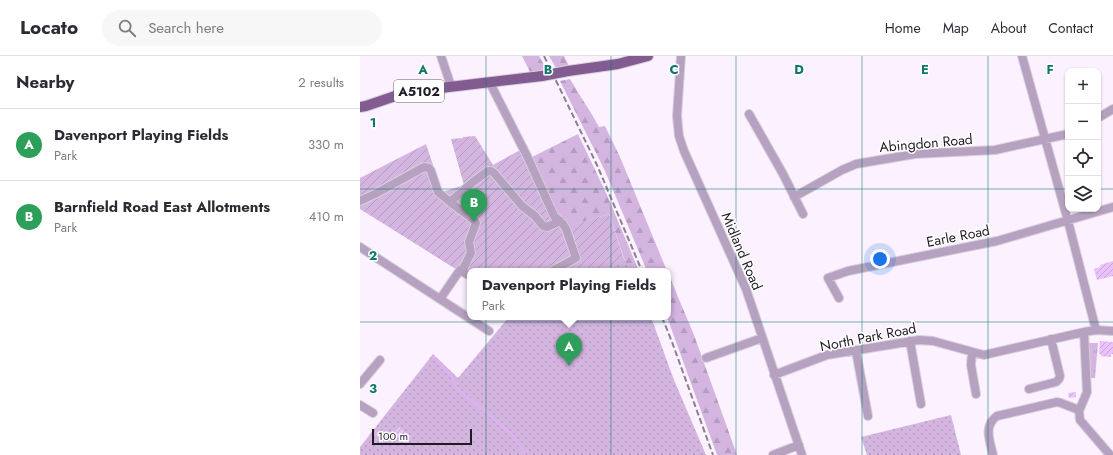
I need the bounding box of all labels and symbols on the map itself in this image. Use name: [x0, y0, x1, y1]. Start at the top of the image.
text: A: [417, 60, 428, 79]
text: B: [544, 60, 553, 79]
text: C: [669, 60, 679, 79]
text: D: [794, 60, 804, 79]
text: E: [921, 60, 929, 79]
text: F: [1046, 60, 1054, 79]
road number: A5102: [394, 80, 444, 102]
text: 1: [370, 113, 376, 132]
street label: Abingdon Road: [879, 129, 973, 157]
pin: B: [461, 189, 487, 222]
street label: Midland Road: [717, 209, 767, 293]
street label: Earle Road: [925, 220, 991, 252]
text: 2: [369, 246, 377, 265]
your location: [870, 249, 890, 269]
street label: North Park Road: [818, 318, 918, 356]
pin: A: [556, 333, 582, 366]
text: 3: [369, 379, 377, 398]
scale bar: [372, 427, 472, 446]

